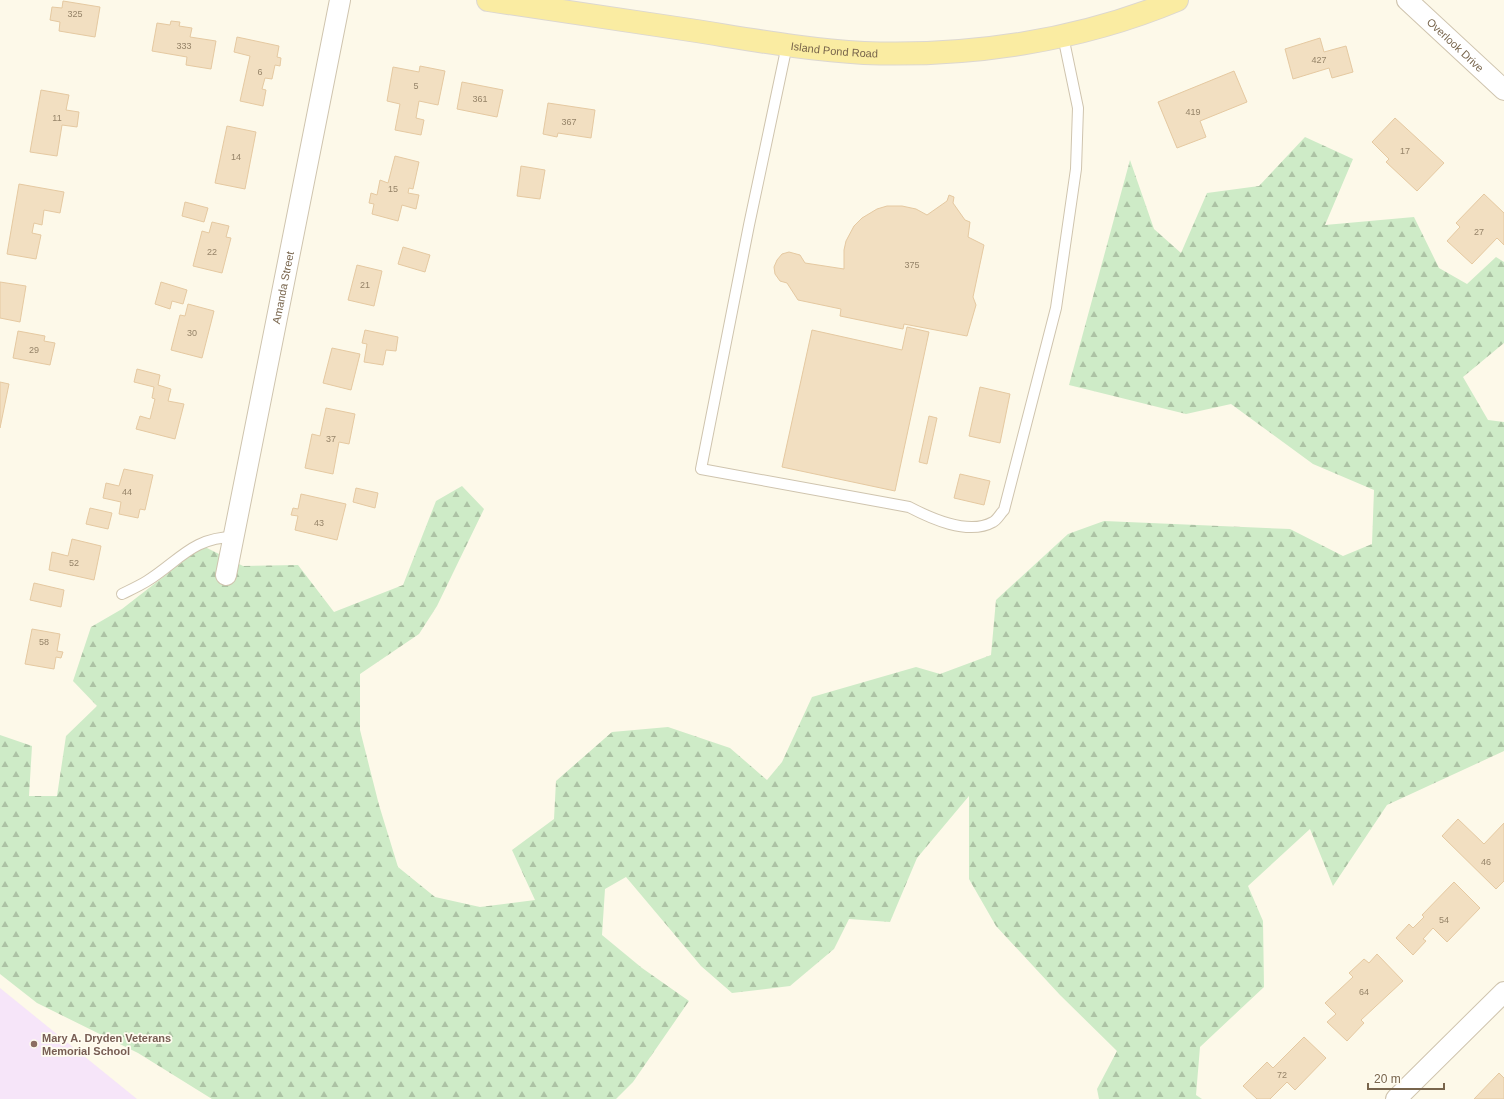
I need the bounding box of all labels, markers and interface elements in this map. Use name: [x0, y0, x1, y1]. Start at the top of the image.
house number: 325: [67, 9, 83, 19]
street label: Overlook Drive: [1425, 16, 1486, 74]
street label: Island Pond Road: [790, 40, 878, 59]
house number: 333: [176, 41, 192, 51]
house number: 427: [1311, 55, 1327, 65]
house number: 6: [257, 67, 263, 77]
house number: 5: [413, 81, 419, 91]
house number: 361: [472, 94, 488, 104]
house number: 419: [1185, 107, 1201, 117]
house number: 11: [52, 113, 62, 123]
house number: 367: [561, 117, 577, 127]
house number: 17: [1400, 146, 1410, 156]
house number: 14: [231, 152, 241, 162]
house number: 15: [388, 184, 398, 194]
house number: 27: [1474, 227, 1484, 237]
house number: 22: [207, 247, 217, 257]
street label: Amanda Street: [270, 250, 296, 325]
house number: 375: [904, 260, 920, 270]
house number: 21: [360, 280, 370, 290]
house number: 30: [187, 328, 197, 338]
house number: 29: [29, 345, 39, 355]
house number: 37: [326, 434, 336, 444]
house number: 44: [122, 487, 132, 497]
house number: 43: [314, 518, 324, 528]
house number: 52: [69, 558, 79, 568]
house number: 58: [39, 637, 49, 647]
house number: 46: [1481, 857, 1491, 867]
house number: 54: [1439, 915, 1449, 925]
house number: 64: [1359, 987, 1369, 997]
place label: Mary A. Dryden Veterans Memorial School: [42, 1032, 171, 1057]
marker: Mary A. Dryden Veterans Memorial School: [29, 1039, 39, 1049]
scale bar: [1368, 1065, 1444, 1091]
house number: 72: [1277, 1070, 1287, 1080]
text: 20 m: [1374, 1072, 1401, 1086]

